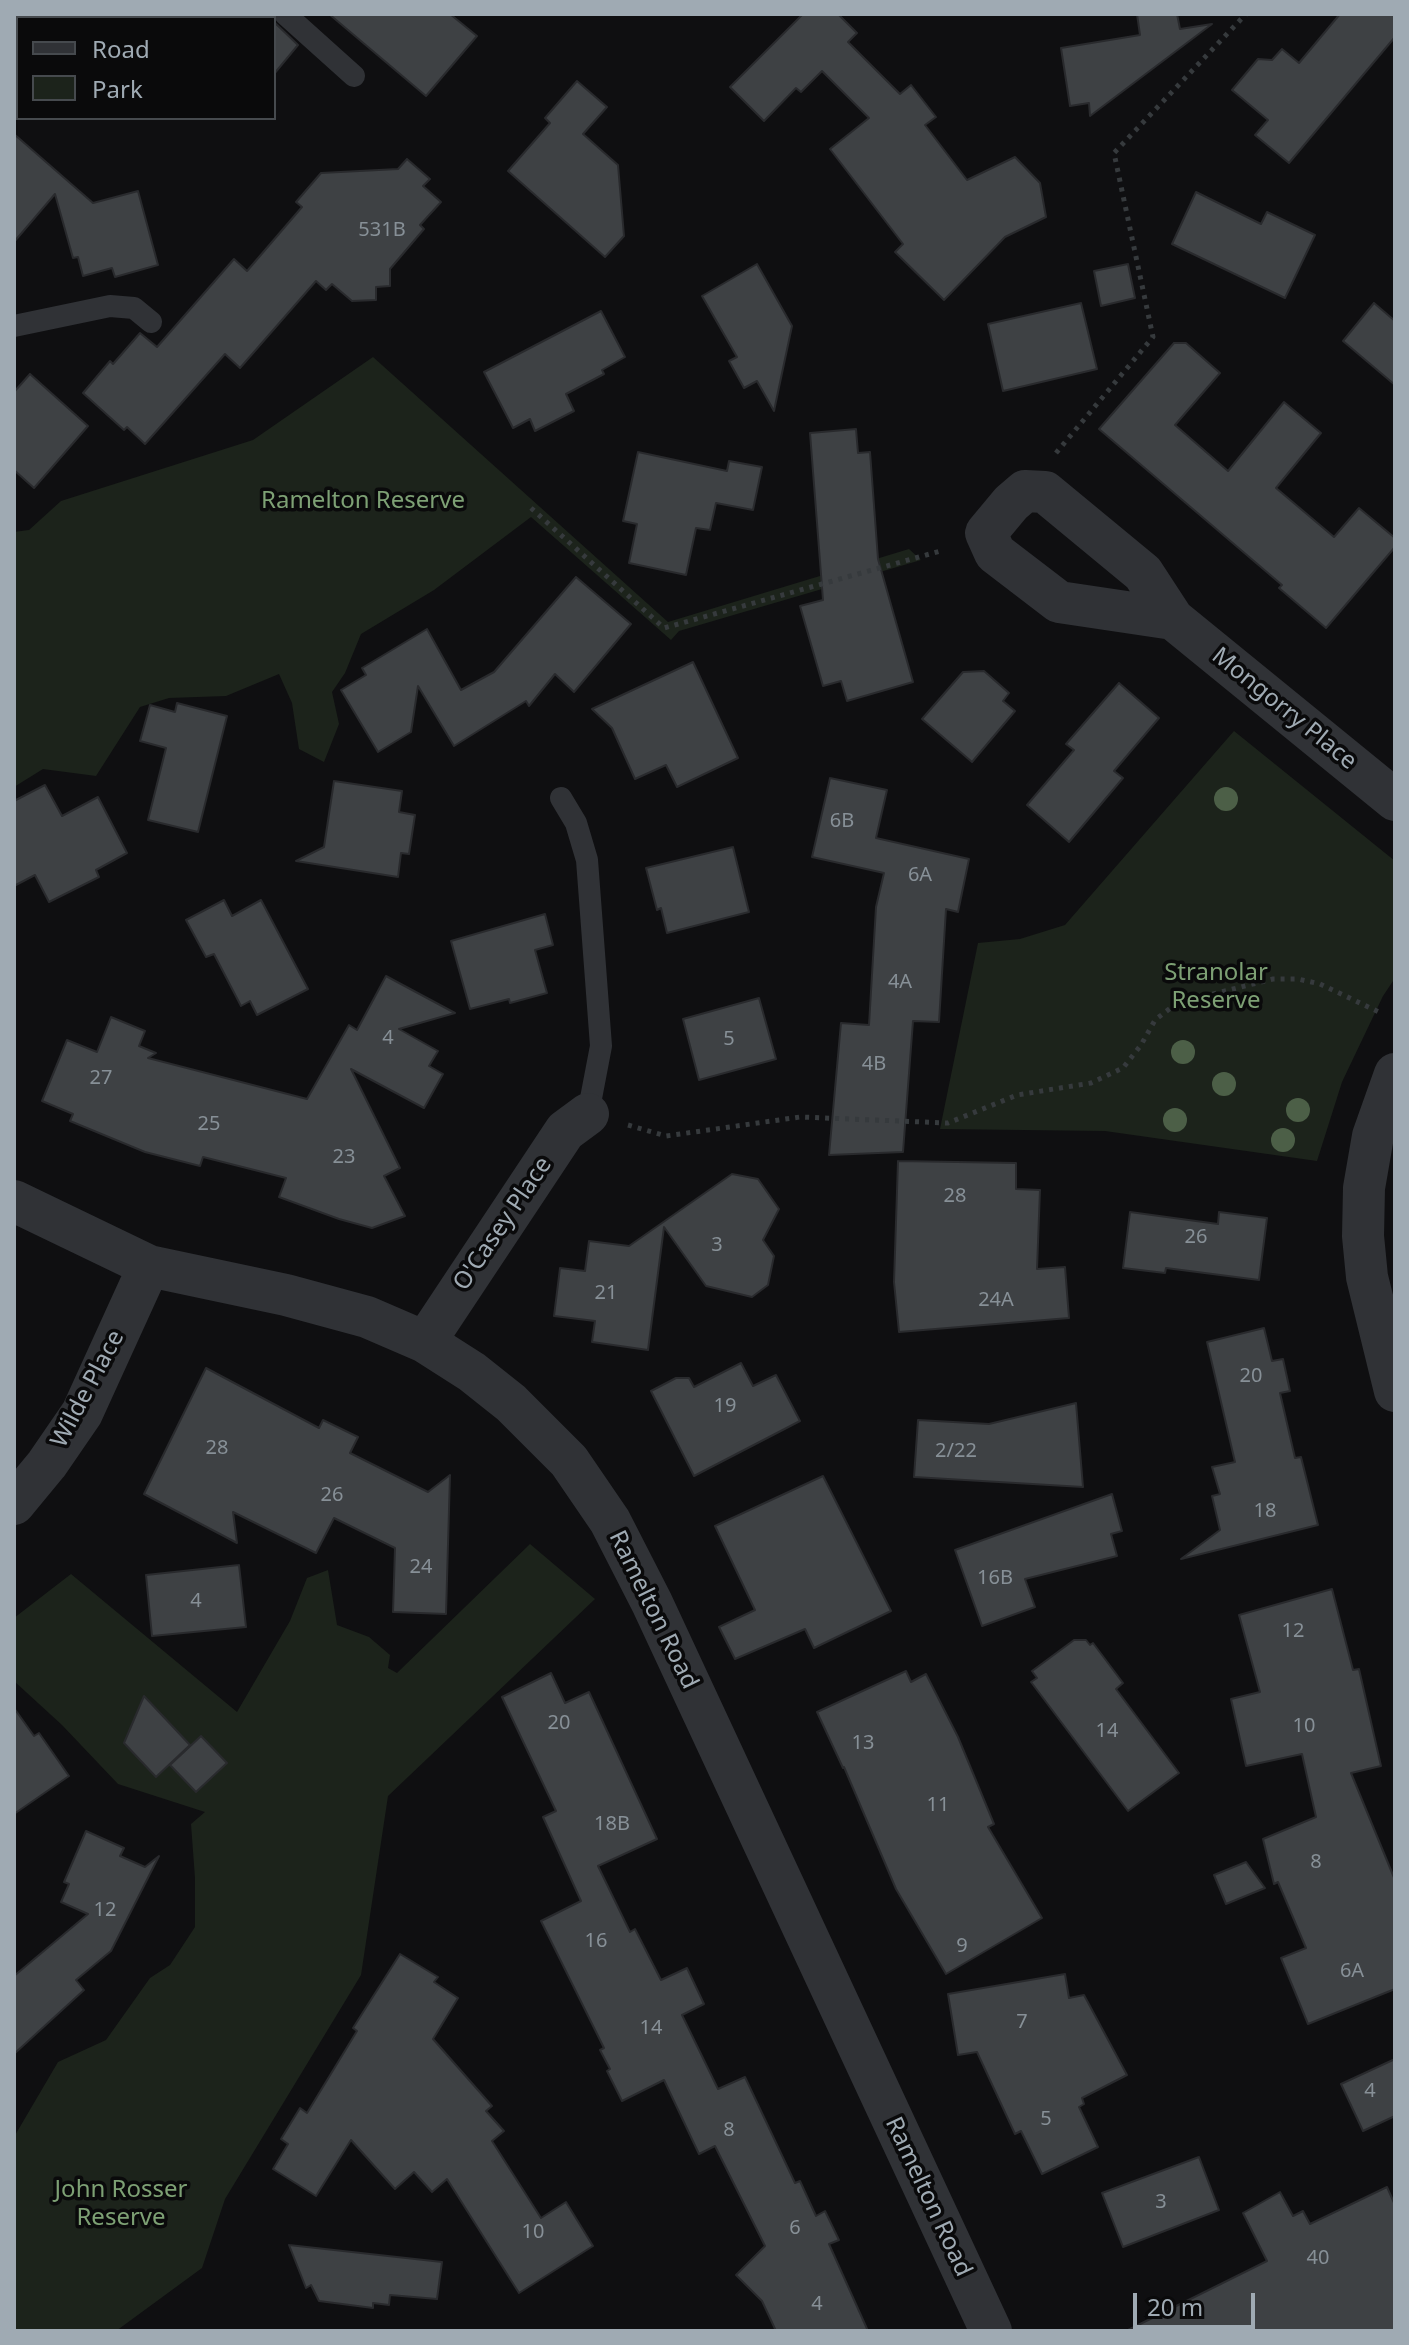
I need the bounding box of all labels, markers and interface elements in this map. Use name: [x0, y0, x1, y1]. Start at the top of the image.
legend: [16, 16, 276, 120]
text: Road: [92, 32, 150, 65]
text: Park: [92, 72, 143, 105]
house number: 531B: [358, 218, 406, 242]
park label: Ramelton Reserve: [261, 487, 465, 515]
street label: Mongorry Place: [1206, 642, 1362, 776]
house number: 6B: [830, 809, 854, 833]
house number: 6A: [908, 863, 932, 887]
park label: Stranolar Reserve: [1164, 959, 1268, 1015]
house number: 4A: [888, 970, 912, 994]
house number: 4: [382, 1026, 394, 1050]
house number: 5: [723, 1027, 735, 1051]
house number: 4B: [862, 1052, 886, 1076]
house number: 27: [90, 1066, 112, 1090]
house number: 25: [198, 1112, 220, 1136]
house number: 23: [333, 1145, 355, 1169]
street label: O'Casey Place: [448, 1152, 558, 1296]
house number: 28: [944, 1184, 966, 1208]
house number: 26: [1185, 1225, 1207, 1249]
house number: 3: [711, 1233, 723, 1257]
house number: 21: [595, 1281, 617, 1305]
house number: 24A: [978, 1288, 1014, 1312]
street label: Wilde Place: [45, 1326, 131, 1452]
house number: 20: [1240, 1364, 1262, 1388]
house number: 19: [714, 1394, 736, 1418]
house number: 28: [206, 1436, 228, 1460]
house number: 2/22: [935, 1439, 977, 1463]
house number: 26: [321, 1483, 343, 1507]
house number: 18: [1254, 1499, 1276, 1523]
street label: Ramelton Road: [602, 1526, 704, 1694]
house number: 24: [410, 1555, 432, 1579]
house number: 16B: [977, 1566, 1013, 1590]
house number: 4: [190, 1589, 202, 1613]
house number: 12: [1282, 1619, 1304, 1643]
house number: 20: [548, 1711, 570, 1735]
house number: 10: [1293, 1714, 1315, 1738]
house number: 14: [1096, 1719, 1118, 1743]
house number: 13: [852, 1731, 874, 1755]
house number: 11: [927, 1793, 949, 1817]
house number: 18B: [594, 1812, 630, 1836]
house number: 8: [1310, 1850, 1322, 1874]
house number: 12: [94, 1898, 116, 1922]
house number: 16: [585, 1929, 607, 1953]
house number: 9: [956, 1934, 968, 1958]
house number: 6A: [1340, 1959, 1364, 1983]
house number: 7: [1016, 2010, 1028, 2034]
house number: 14: [640, 2016, 662, 2040]
house number: 4: [1364, 2079, 1376, 2103]
house number: 5: [1040, 2107, 1052, 2131]
street label: Ramelton Road: [879, 2113, 977, 2281]
house number: 8: [723, 2118, 735, 2142]
park label: John Rosser Reserve: [55, 2176, 187, 2232]
house number: 3: [1155, 2190, 1167, 2214]
house number: 6: [789, 2216, 801, 2240]
house number: 10: [522, 2220, 544, 2244]
house number: 40: [1307, 2246, 1329, 2270]
scale bar: [1137, 2277, 1259, 2327]
text: 20 m: [1147, 2290, 1203, 2323]
house number: 4: [811, 2292, 823, 2316]

